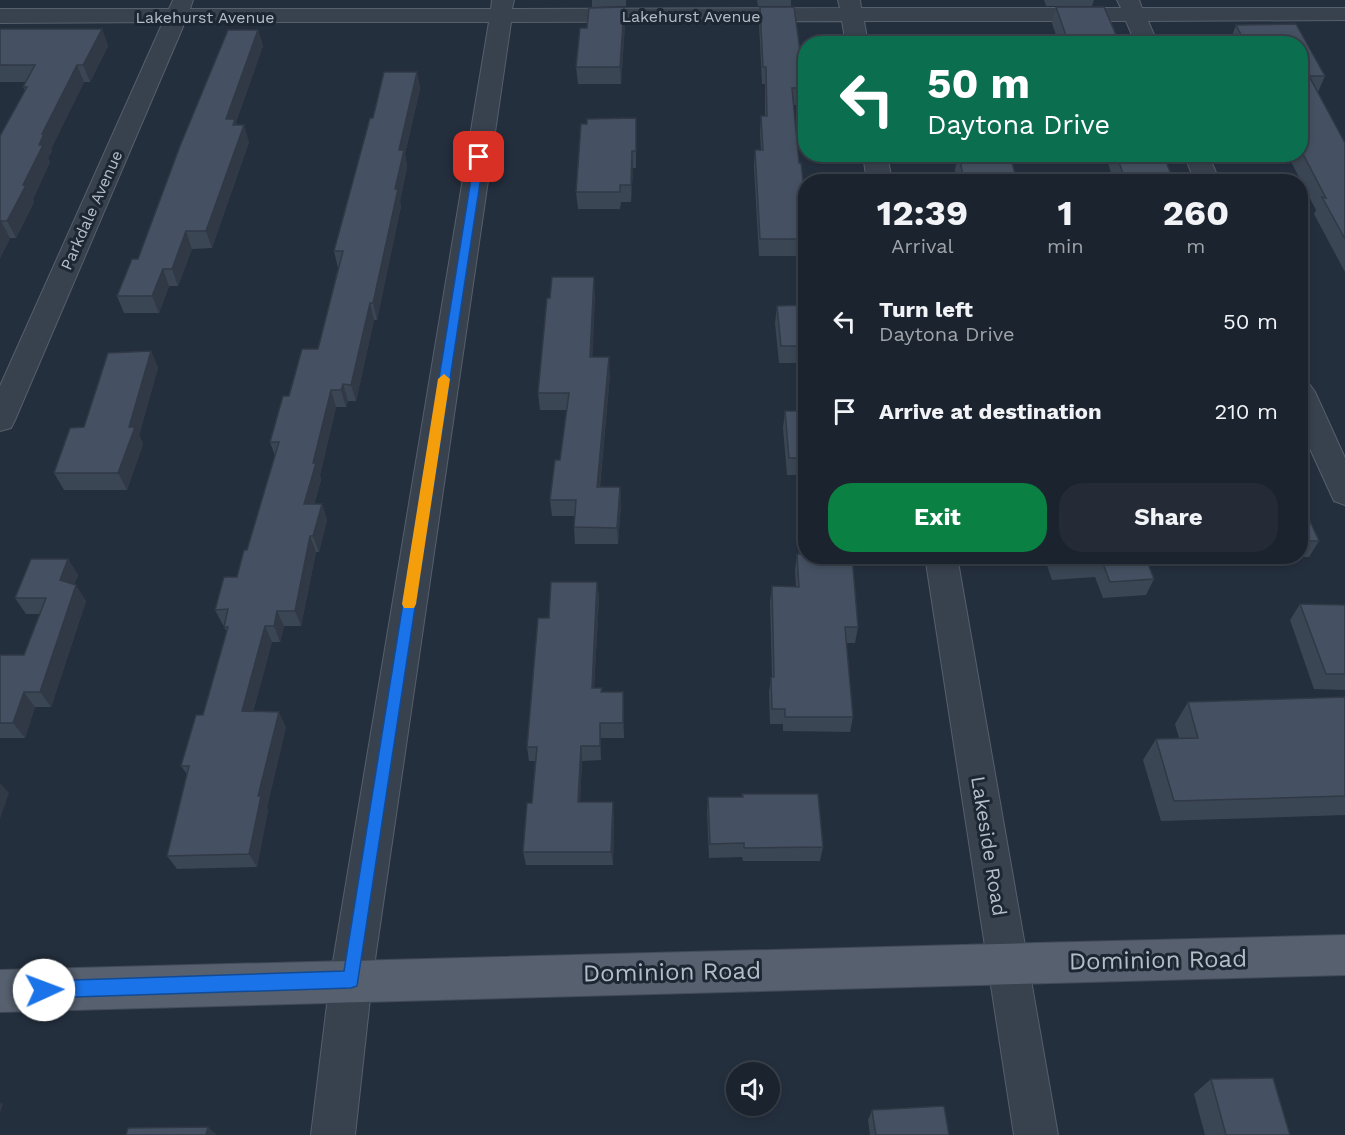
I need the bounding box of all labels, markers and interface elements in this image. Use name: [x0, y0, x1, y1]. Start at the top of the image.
street label: Lakehurst Avenue: [621, 7, 761, 26]
street label: Lakehurst Avenue: [135, 8, 275, 27]
text: 50 m: [927, 59, 1030, 108]
icon: left: [828, 60, 906, 138]
text: Daytona Drive: [927, 109, 1110, 141]
pin: [453, 131, 504, 182]
icon: arrive: [462, 140, 495, 173]
street label: Parkdale Avenue: [57, 148, 126, 273]
text: 12:39: [877, 192, 968, 234]
text: 1: [1057, 192, 1073, 234]
text: 260: [1162, 192, 1229, 234]
text: Arrival: [891, 234, 954, 258]
text: min: [1047, 234, 1084, 258]
text: m: [1186, 234, 1205, 258]
text: Turn left: [879, 297, 973, 322]
icon: left: [828, 305, 861, 338]
text: 50 m: [1223, 309, 1278, 334]
text: Daytona Drive: [879, 322, 1015, 346]
icon: arrive: [828, 395, 861, 428]
text: Arrive at destination: [879, 399, 1102, 424]
text: 210 m: [1214, 399, 1278, 424]
button: Exit: [828, 483, 1047, 552]
button: Share: [1059, 483, 1278, 552]
street label: Lakeside Road: [966, 774, 1012, 918]
street label: Dominion Road: [1069, 944, 1247, 976]
street label: Dominion Road: [583, 956, 761, 988]
position arrow: [12, 958, 76, 1022]
map controls: [726, 1062, 780, 1116]
button: sound: [726, 1062, 780, 1116]

